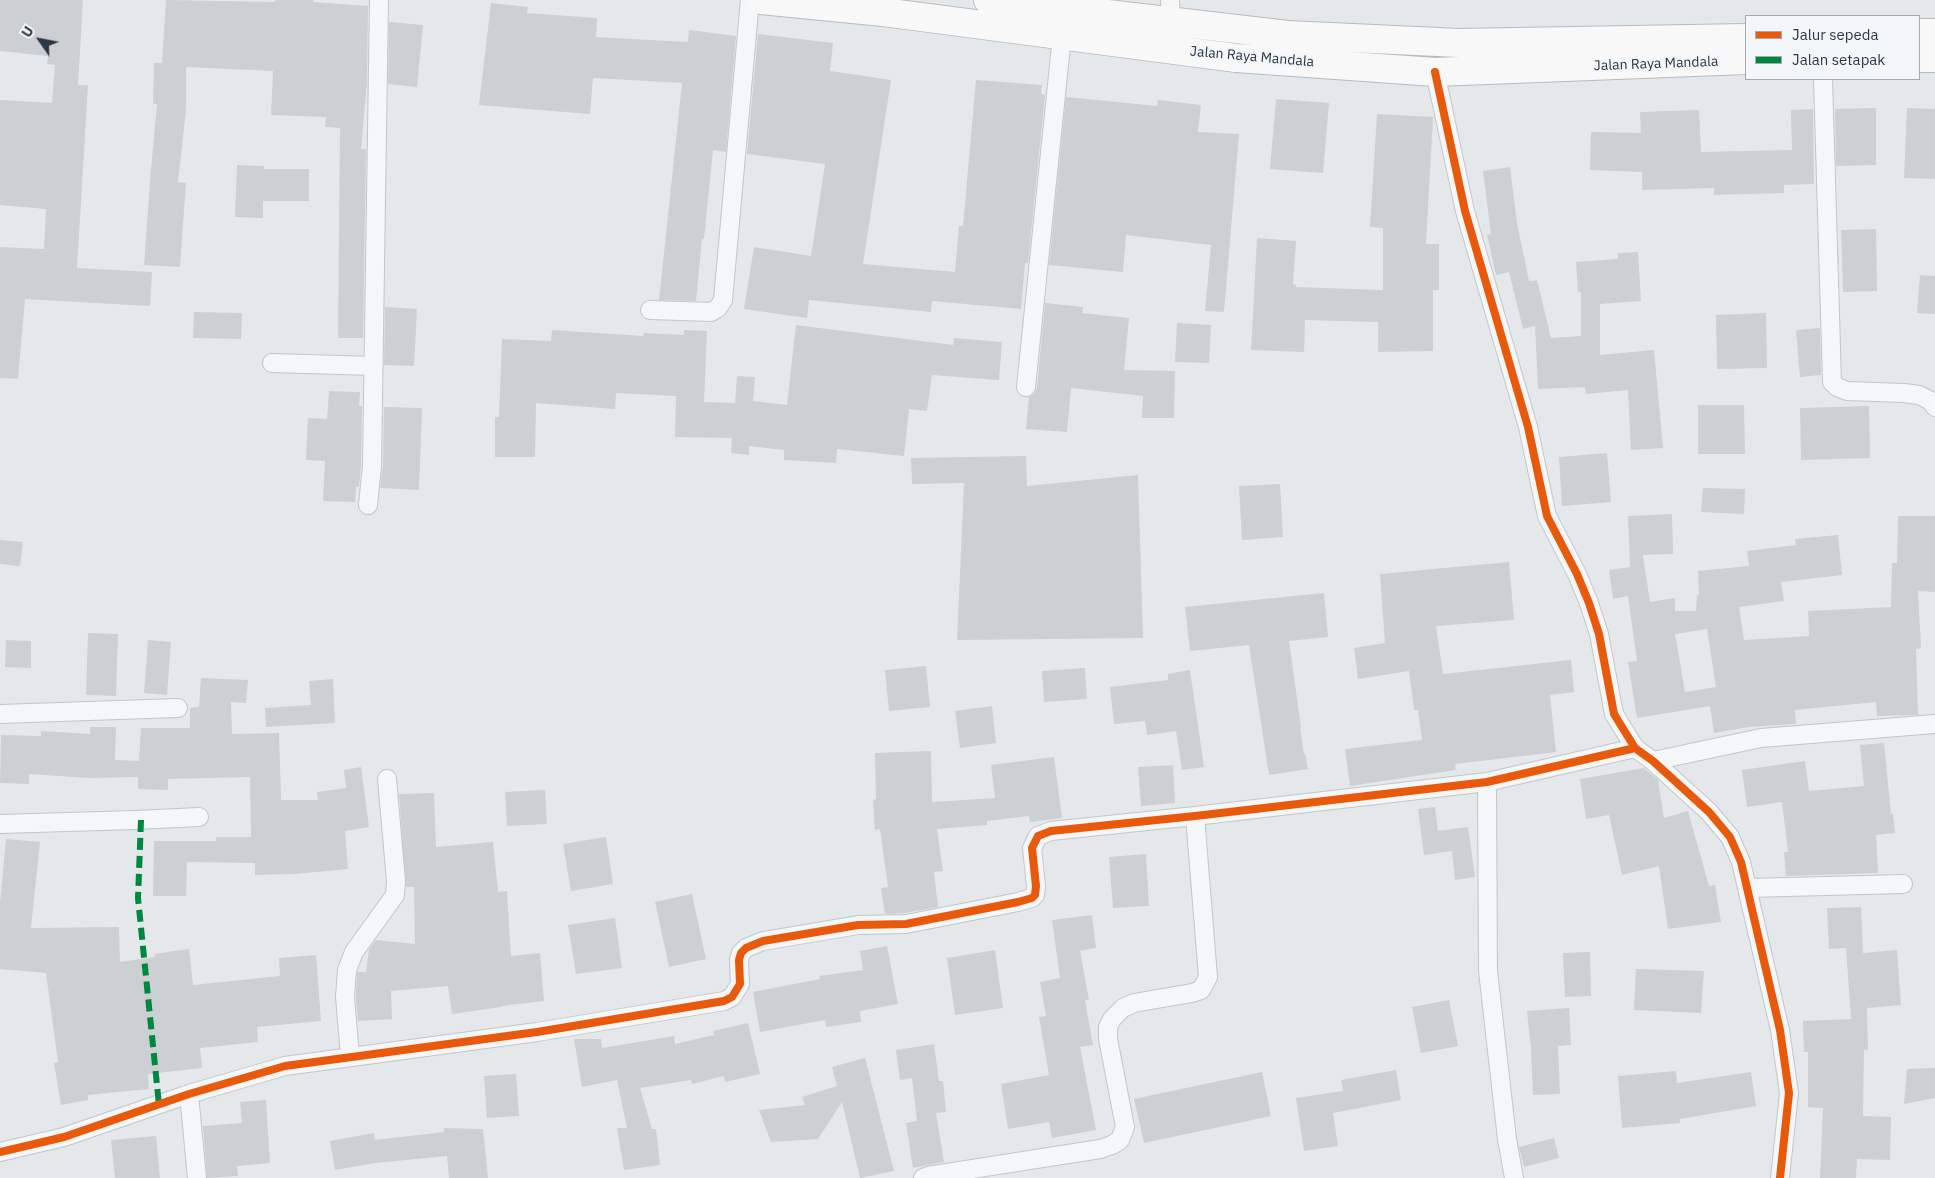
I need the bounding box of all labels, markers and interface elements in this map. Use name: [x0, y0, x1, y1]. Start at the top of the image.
north arrow: [15, 15, 65, 65]
legend: [1745, 15, 1920, 80]
text: U: [17, 23, 38, 41]
text: Jalur sepeda: [1792, 25, 1879, 44]
street label: Jalan Raya Mandala: [1189, 43, 1315, 71]
text: Jalan setapak: [1792, 50, 1885, 69]
street label: Jalan Raya Mandala: [1593, 53, 1719, 75]

